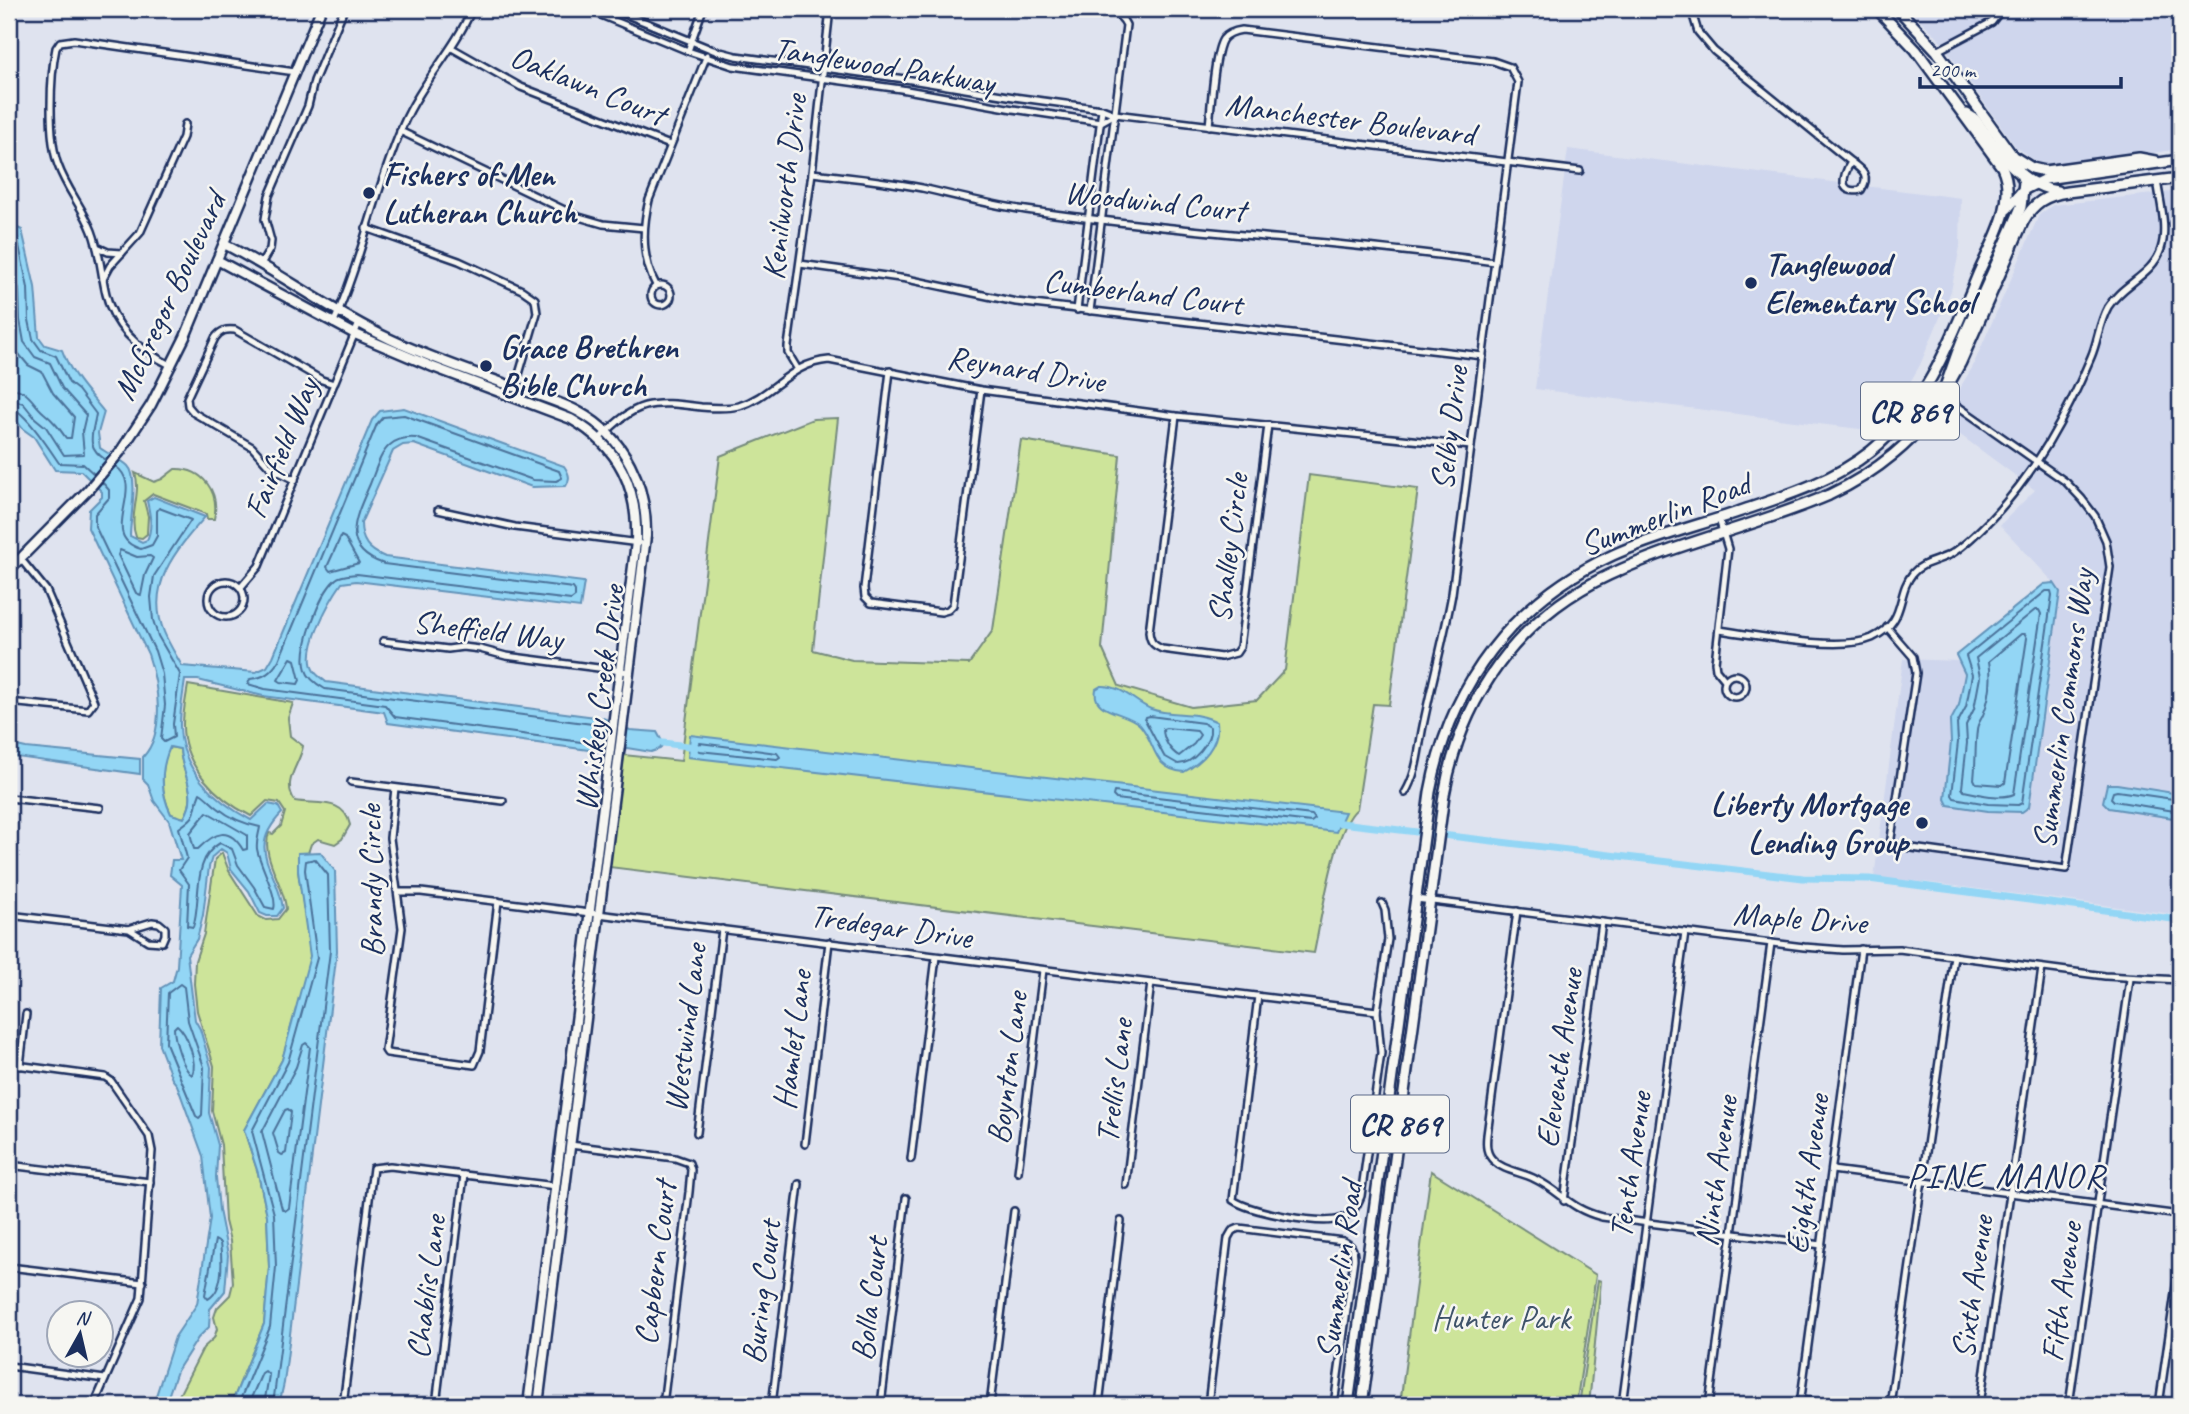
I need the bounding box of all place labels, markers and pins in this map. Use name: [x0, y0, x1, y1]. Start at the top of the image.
place label: Fishers of Men Lutheran Church: [383, 153, 578, 233]
marker: Fishers of Men Lutheran Church: [361, 185, 377, 201]
place label: Tanglewood Elementary School: [1765, 243, 1981, 323]
marker: Tanglewood Elementary School: [1743, 275, 1759, 291]
place label: Grace Brethren Bible Church: [500, 326, 679, 406]
marker: Grace Brethren Bible Church: [478, 358, 494, 374]
place label: Liberty Mortgage Lending Group: [1711, 783, 1911, 863]
marker: Liberty Mortgage Lending Group: [1914, 815, 1930, 831]

